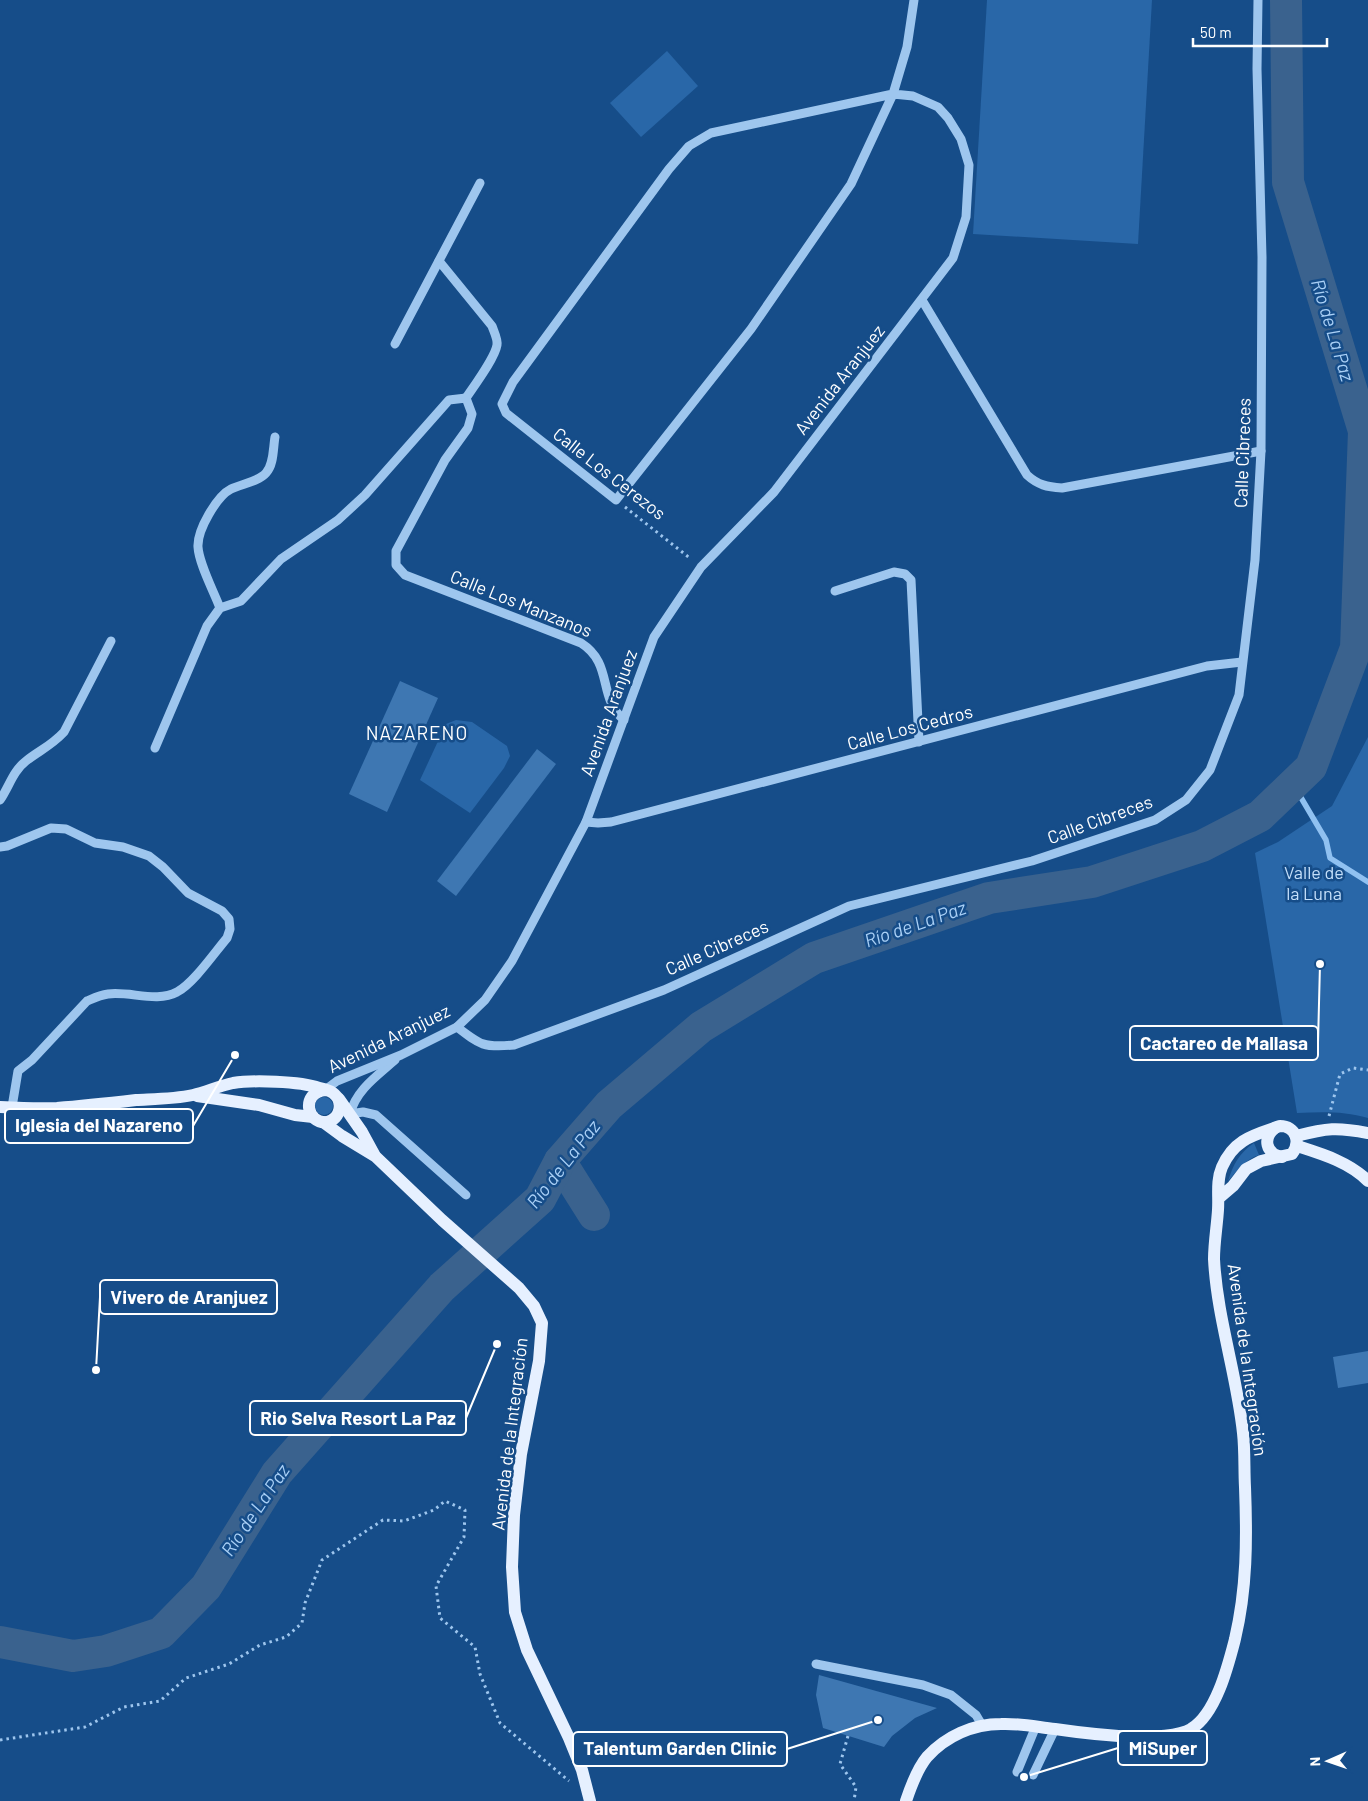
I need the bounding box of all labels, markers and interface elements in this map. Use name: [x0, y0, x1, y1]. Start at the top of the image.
scale bar: [1193, 15, 1327, 47]
text: 50 m: [1200, 23, 1232, 41]
water label: Río de La Paz: [1307, 276, 1360, 384]
street label: Avenida Aranjuez: [790, 320, 889, 439]
street label: Calle Cibreces: [1229, 397, 1255, 508]
street label: Calle Los Cerezos: [549, 422, 670, 524]
street label: Calle Los Manzanos: [447, 565, 595, 642]
street label: Avenida Aranjuez: [575, 646, 641, 779]
street label: Calle Los Cedros: [845, 700, 975, 754]
district label: NAZARENO: [366, 721, 468, 744]
street label: Calle Cibreces: [1044, 790, 1155, 848]
park label: Valle de la Luna: [1284, 861, 1344, 904]
water label: Río de La Paz: [861, 895, 969, 952]
street label: Calle Cibreces: [662, 915, 771, 980]
street label: Avenida Aranjuez: [324, 999, 453, 1077]
callout: Cactareo de Mallasa: [1130, 1026, 1318, 1060]
text: Cactareo de Mallasa: [1140, 1031, 1308, 1054]
callout: Iglesia del Nazareno: [5, 1109, 193, 1143]
text: Iglesia del Nazareno: [15, 1113, 183, 1136]
water label: Río de La Paz: [521, 1114, 605, 1212]
street label: Avenida de la Integración: [1224, 1262, 1272, 1457]
callout: Vivero de Aranjuez: [100, 1280, 277, 1314]
text: Vivero de Aranjuez: [110, 1285, 268, 1308]
street label: Avenida de la Integración: [486, 1336, 532, 1532]
callout: Rio Selva Resort La Paz: [250, 1401, 466, 1435]
text: Rio Selva Resort La Paz: [260, 1406, 456, 1429]
water label: Río de La Paz: [216, 1459, 294, 1560]
callout: MiSuper: [1118, 1731, 1207, 1765]
callout: Talentum Garden Clinic: [573, 1732, 787, 1766]
text: Talentum Garden Clinic: [583, 1736, 777, 1759]
text: MiSuper: [1129, 1736, 1198, 1759]
north arrow: [1303, 1736, 1353, 1786]
text: N: [1306, 1757, 1323, 1766]

